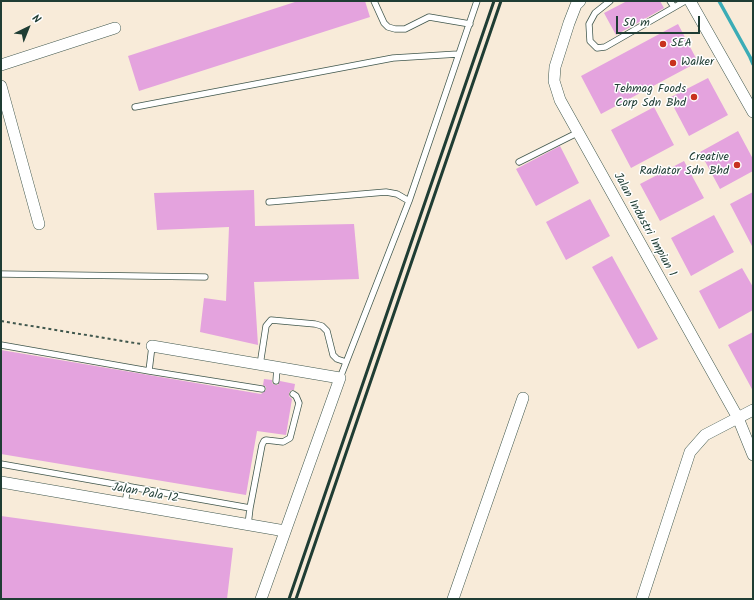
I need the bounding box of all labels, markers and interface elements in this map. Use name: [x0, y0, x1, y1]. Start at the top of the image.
north arrow: [8, 8, 48, 48]
scale bar: [618, 8, 702, 34]
text: N: [27, 10, 45, 28]
text: 50 m: [623, 13, 650, 32]
place label: SEA: [671, 37, 692, 51]
marker: SEA: [658, 39, 668, 49]
place label: Walker: [681, 56, 714, 70]
marker: Walker: [668, 58, 678, 68]
place label: Tehmag Foods Corp Sdn Bhd: [614, 83, 686, 111]
marker: Tehmag Foods Corp Sdn Bhd: [689, 92, 699, 102]
place label: Creative Radiator Sdn Bhd: [639, 151, 729, 179]
marker: Creative Radiator Sdn Bhd: [732, 160, 742, 170]
street label: Jalan Industri Impian 1: [609, 170, 679, 280]
street label: Jalan Pala 12: [111, 481, 179, 507]

